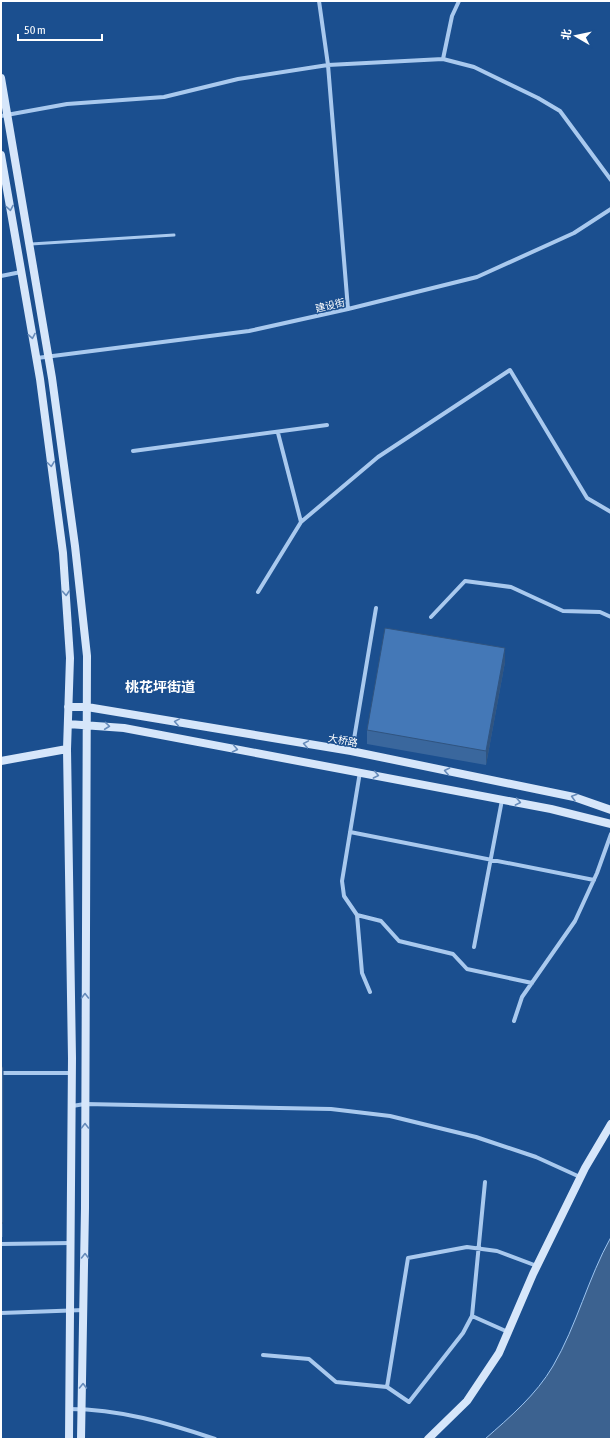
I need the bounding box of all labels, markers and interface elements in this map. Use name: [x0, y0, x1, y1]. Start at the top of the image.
scale bar: [18, 16, 102, 42]
north arrow: [556, 16, 596, 56]
text: 50 m: [24, 23, 46, 37]
text: 北: [559, 28, 573, 41]
one-way arrow: [5, 205, 14, 211]
street label: 建设街: [314, 297, 346, 314]
one-way arrow: [28, 333, 36, 339]
one-way arrow: [46, 461, 55, 467]
one-way arrow: [61, 590, 70, 596]
district label: 桃花坪街道: [125, 679, 195, 695]
one-way arrow: [174, 718, 180, 727]
one-way arrow: [104, 722, 110, 731]
street label: 大桥路: [327, 732, 359, 749]
one-way arrow: [302, 740, 309, 749]
one-way arrow: [232, 744, 238, 752]
one-way arrow: [444, 767, 450, 775]
one-way arrow: [373, 770, 379, 779]
one-way arrow: [571, 793, 578, 802]
one-way arrow: [514, 798, 521, 806]
one-way arrow: [81, 993, 89, 999]
one-way arrow: [81, 1123, 89, 1129]
one-way arrow: [81, 1253, 89, 1259]
one-way arrow: [79, 1383, 87, 1389]

